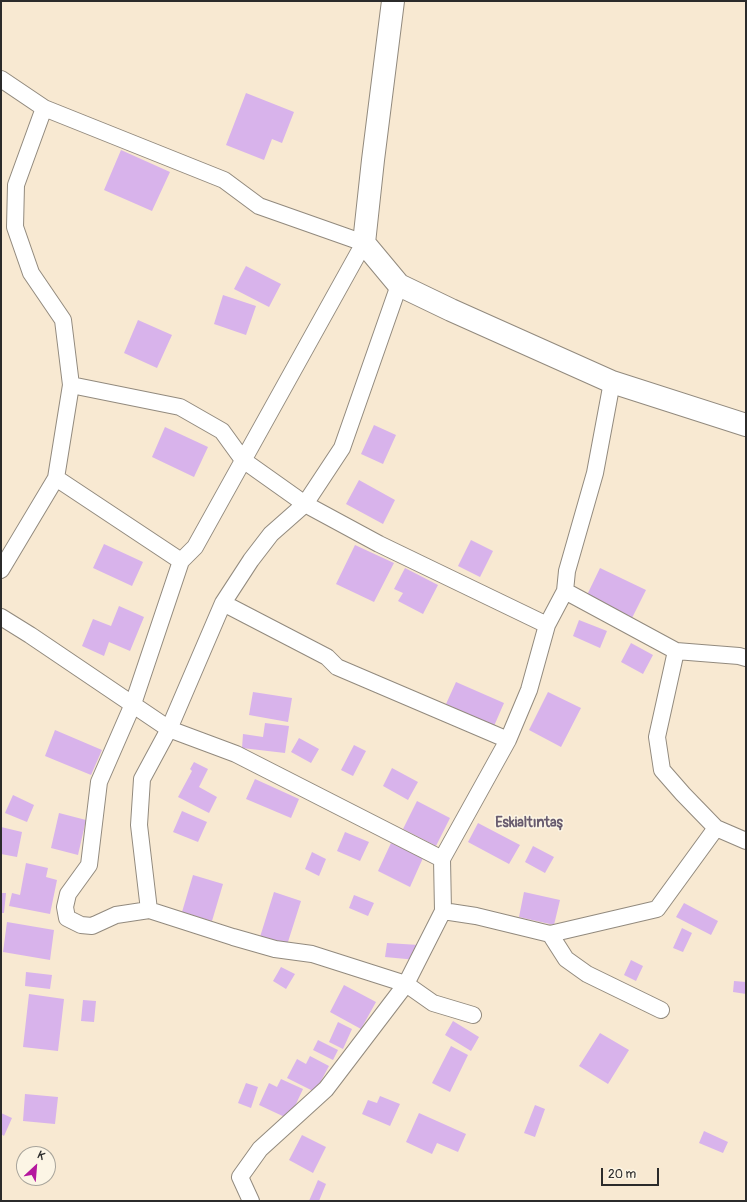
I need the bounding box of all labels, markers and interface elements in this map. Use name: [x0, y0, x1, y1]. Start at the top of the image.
district label: Eskialtıntaş: [495, 815, 563, 831]
north arrow: [16, 1146, 56, 1186]
text: K: [35, 1148, 47, 1163]
scale bar: [603, 1160, 661, 1186]
text: 20 m: [608, 1167, 636, 1182]

